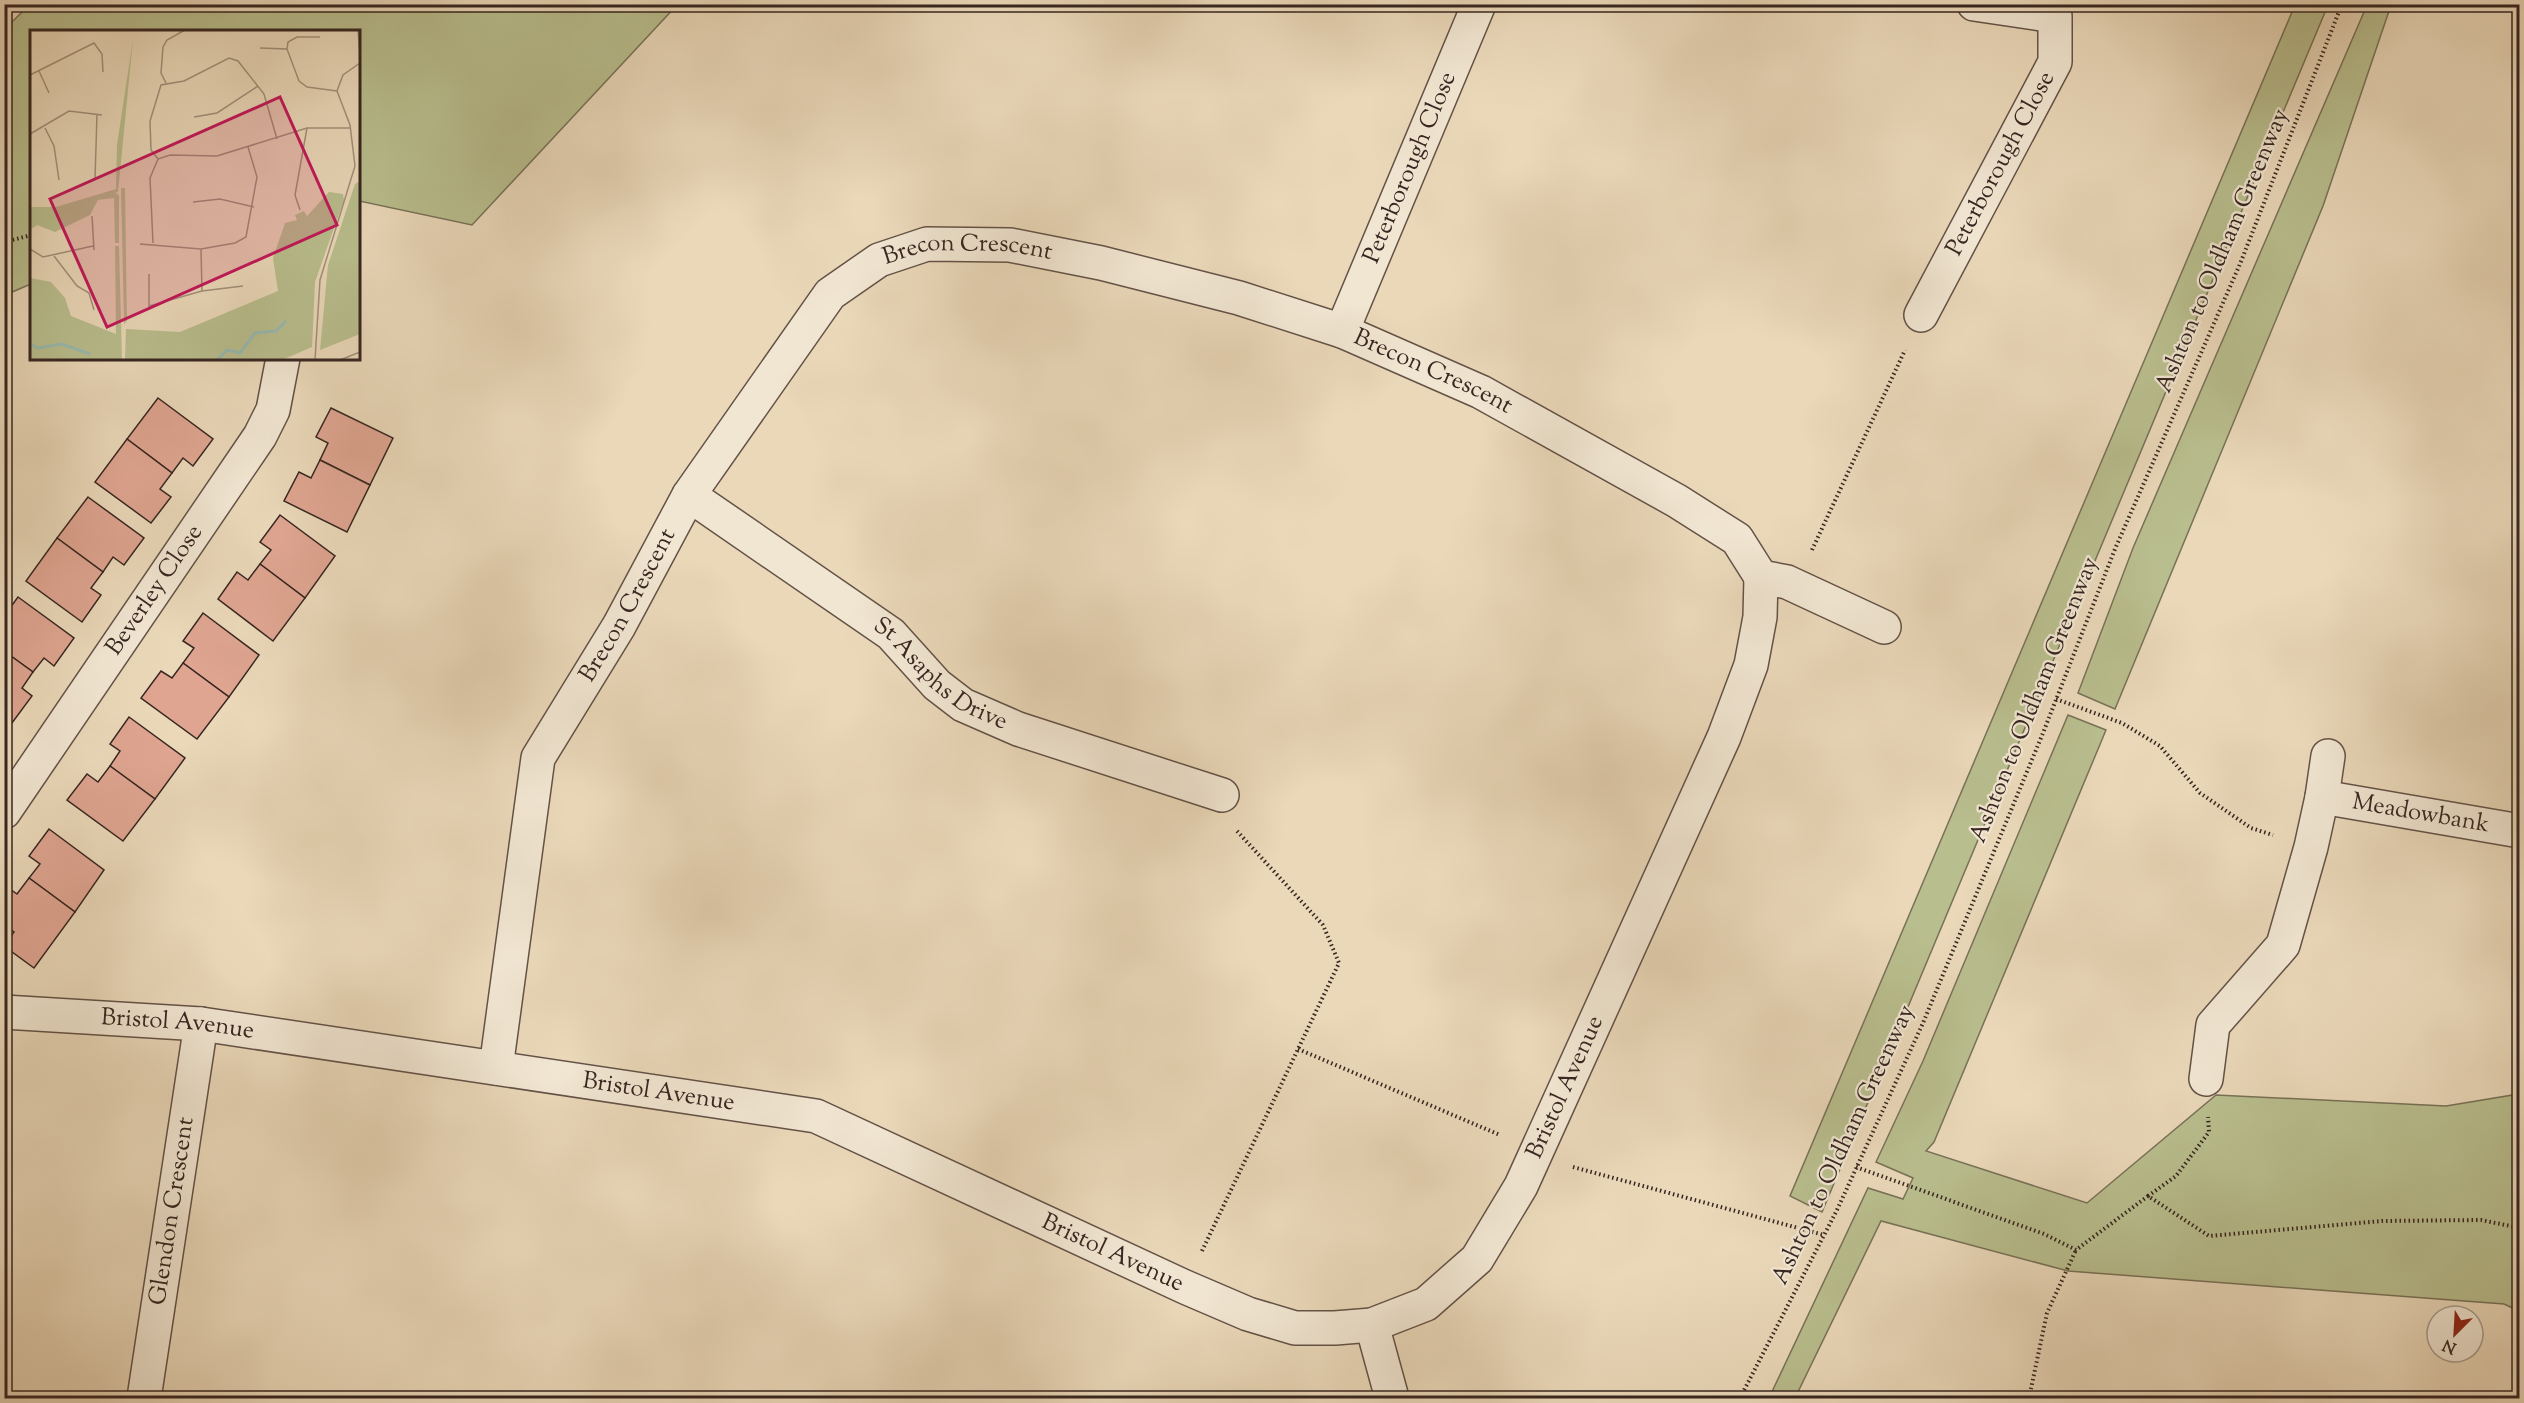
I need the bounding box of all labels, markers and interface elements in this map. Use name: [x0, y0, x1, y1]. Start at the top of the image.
inset map: [30, 30, 360, 360]
street label: Peterborough Close: [1938, 66, 2064, 262]
street label: Peterborough Close: [1355, 67, 1466, 269]
street label: Ashton to Oldham Greenway: [2148, 104, 2298, 398]
street label: Brecon Crescent: [878, 227, 1055, 275]
street label: Brecon Crescent: [1348, 321, 1519, 423]
street label: Beverley Close: [98, 518, 212, 663]
street label: Brecon Crescent: [571, 523, 685, 689]
street label: Ashton to Oldham Greenway: [1962, 552, 2108, 848]
street label: St Asaphs Drive: [866, 609, 1013, 739]
street label: Meadowbank: [2349, 785, 2492, 842]
street label: Ashton to Oldham Greenway: [1764, 999, 1924, 1291]
street label: Bristol Avenue: [100, 1001, 256, 1049]
street label: Bristol Avenue: [1518, 1010, 1613, 1164]
street label: Bristol Avenue: [580, 1064, 737, 1121]
street label: Glendon Crescent: [141, 1115, 204, 1308]
street label: Bristol Avenue: [1036, 1206, 1189, 1301]
north arrow: [2425, 1304, 2485, 1364]
text: N: [2439, 1332, 2460, 1359]

